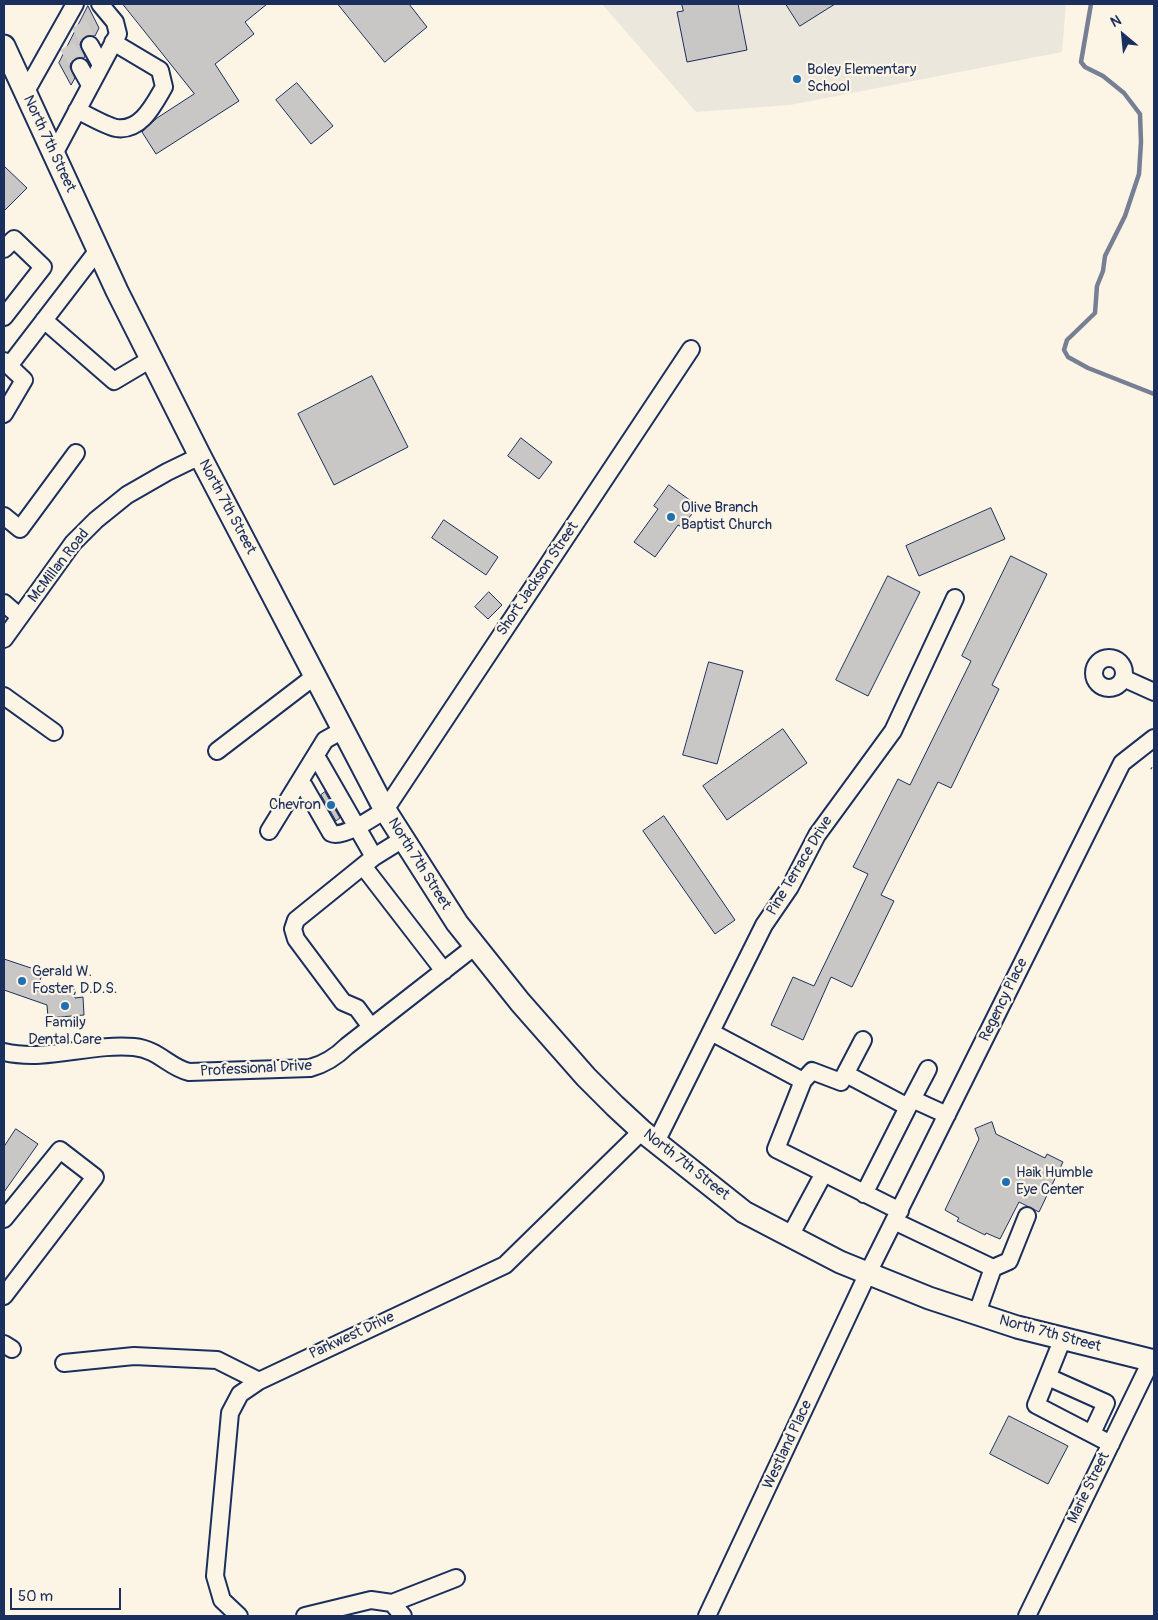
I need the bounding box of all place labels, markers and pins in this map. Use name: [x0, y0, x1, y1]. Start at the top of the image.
place label: Boley Elementary School: [807, 61, 916, 96]
marker: Boley Elementary School: [791, 73, 803, 85]
place label: Olive Branch Baptist Church: [681, 499, 772, 534]
marker: Olive Branch Baptist Church: [665, 511, 677, 523]
place label: Chevron: [269, 796, 321, 814]
marker: Chevron: [325, 799, 337, 811]
place label: Gerald W. Foster, D.D.S.: [32, 963, 117, 998]
marker: Gerald W. Foster, D.D.S.: [16, 975, 28, 987]
marker: Family Dental Care: [59, 1000, 71, 1012]
place label: Family Dental Care: [28, 1014, 102, 1049]
place label: Haik Humble Eye Center: [1016, 1164, 1093, 1199]
marker: Haik Humble Eye Center: [1000, 1176, 1012, 1188]

